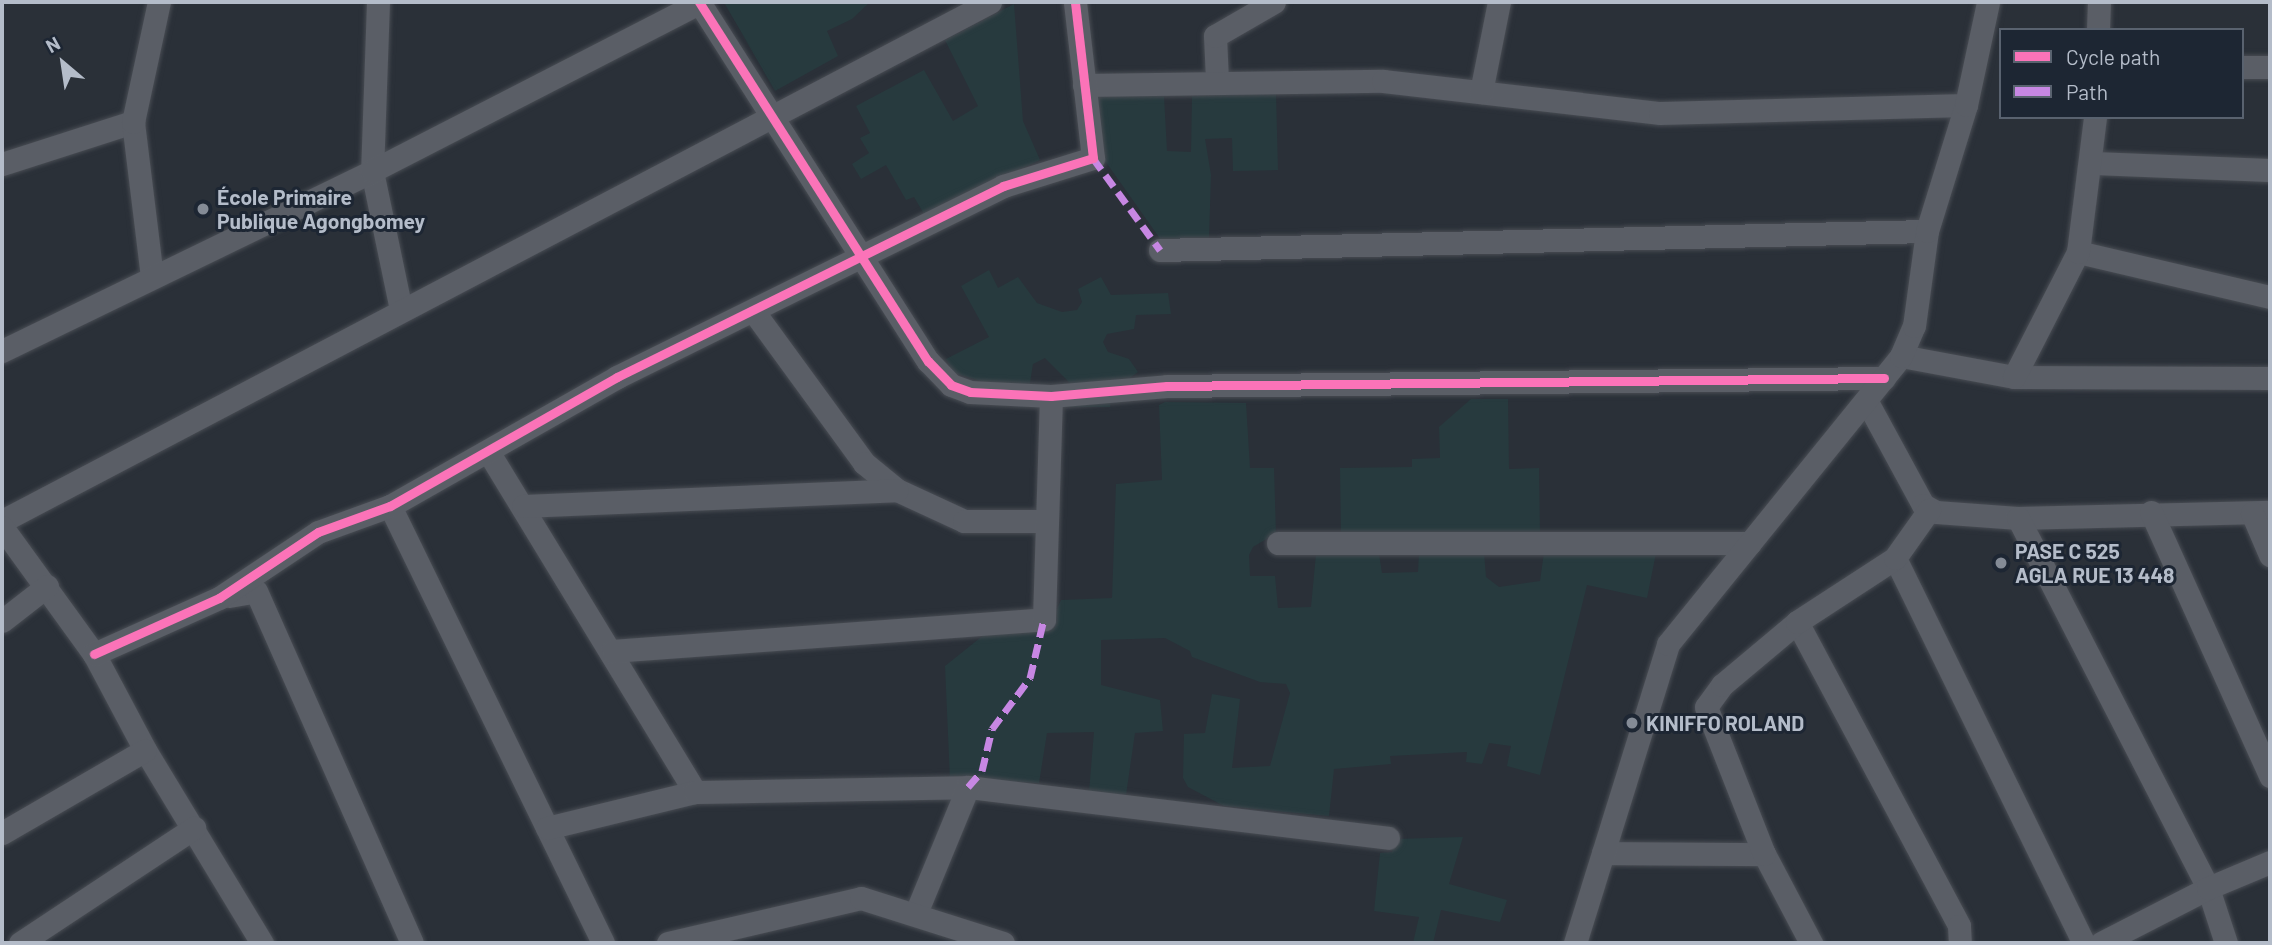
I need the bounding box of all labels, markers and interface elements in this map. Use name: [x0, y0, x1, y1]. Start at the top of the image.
north arrow: [28, 28, 98, 98]
legend: [1999, 28, 2244, 119]
text: N: [41, 31, 64, 57]
text: Cycle path: [2066, 44, 2160, 69]
text: Path: [2066, 79, 2108, 104]
place label: École Primaire Publique Agongbomey: [217, 184, 425, 234]
marker: École Primaire Publique Agongbomey: [195, 201, 211, 217]
place label: PASE C 525 AGLA RUE 13 448: [2015, 538, 2174, 588]
marker: PASE C 525 AGLA RUE 13 448: [1993, 555, 2009, 571]
place label: KINIFFO ROLAND: [1646, 710, 1804, 736]
marker: KINIFFO ROLAND: [1624, 715, 1640, 731]

